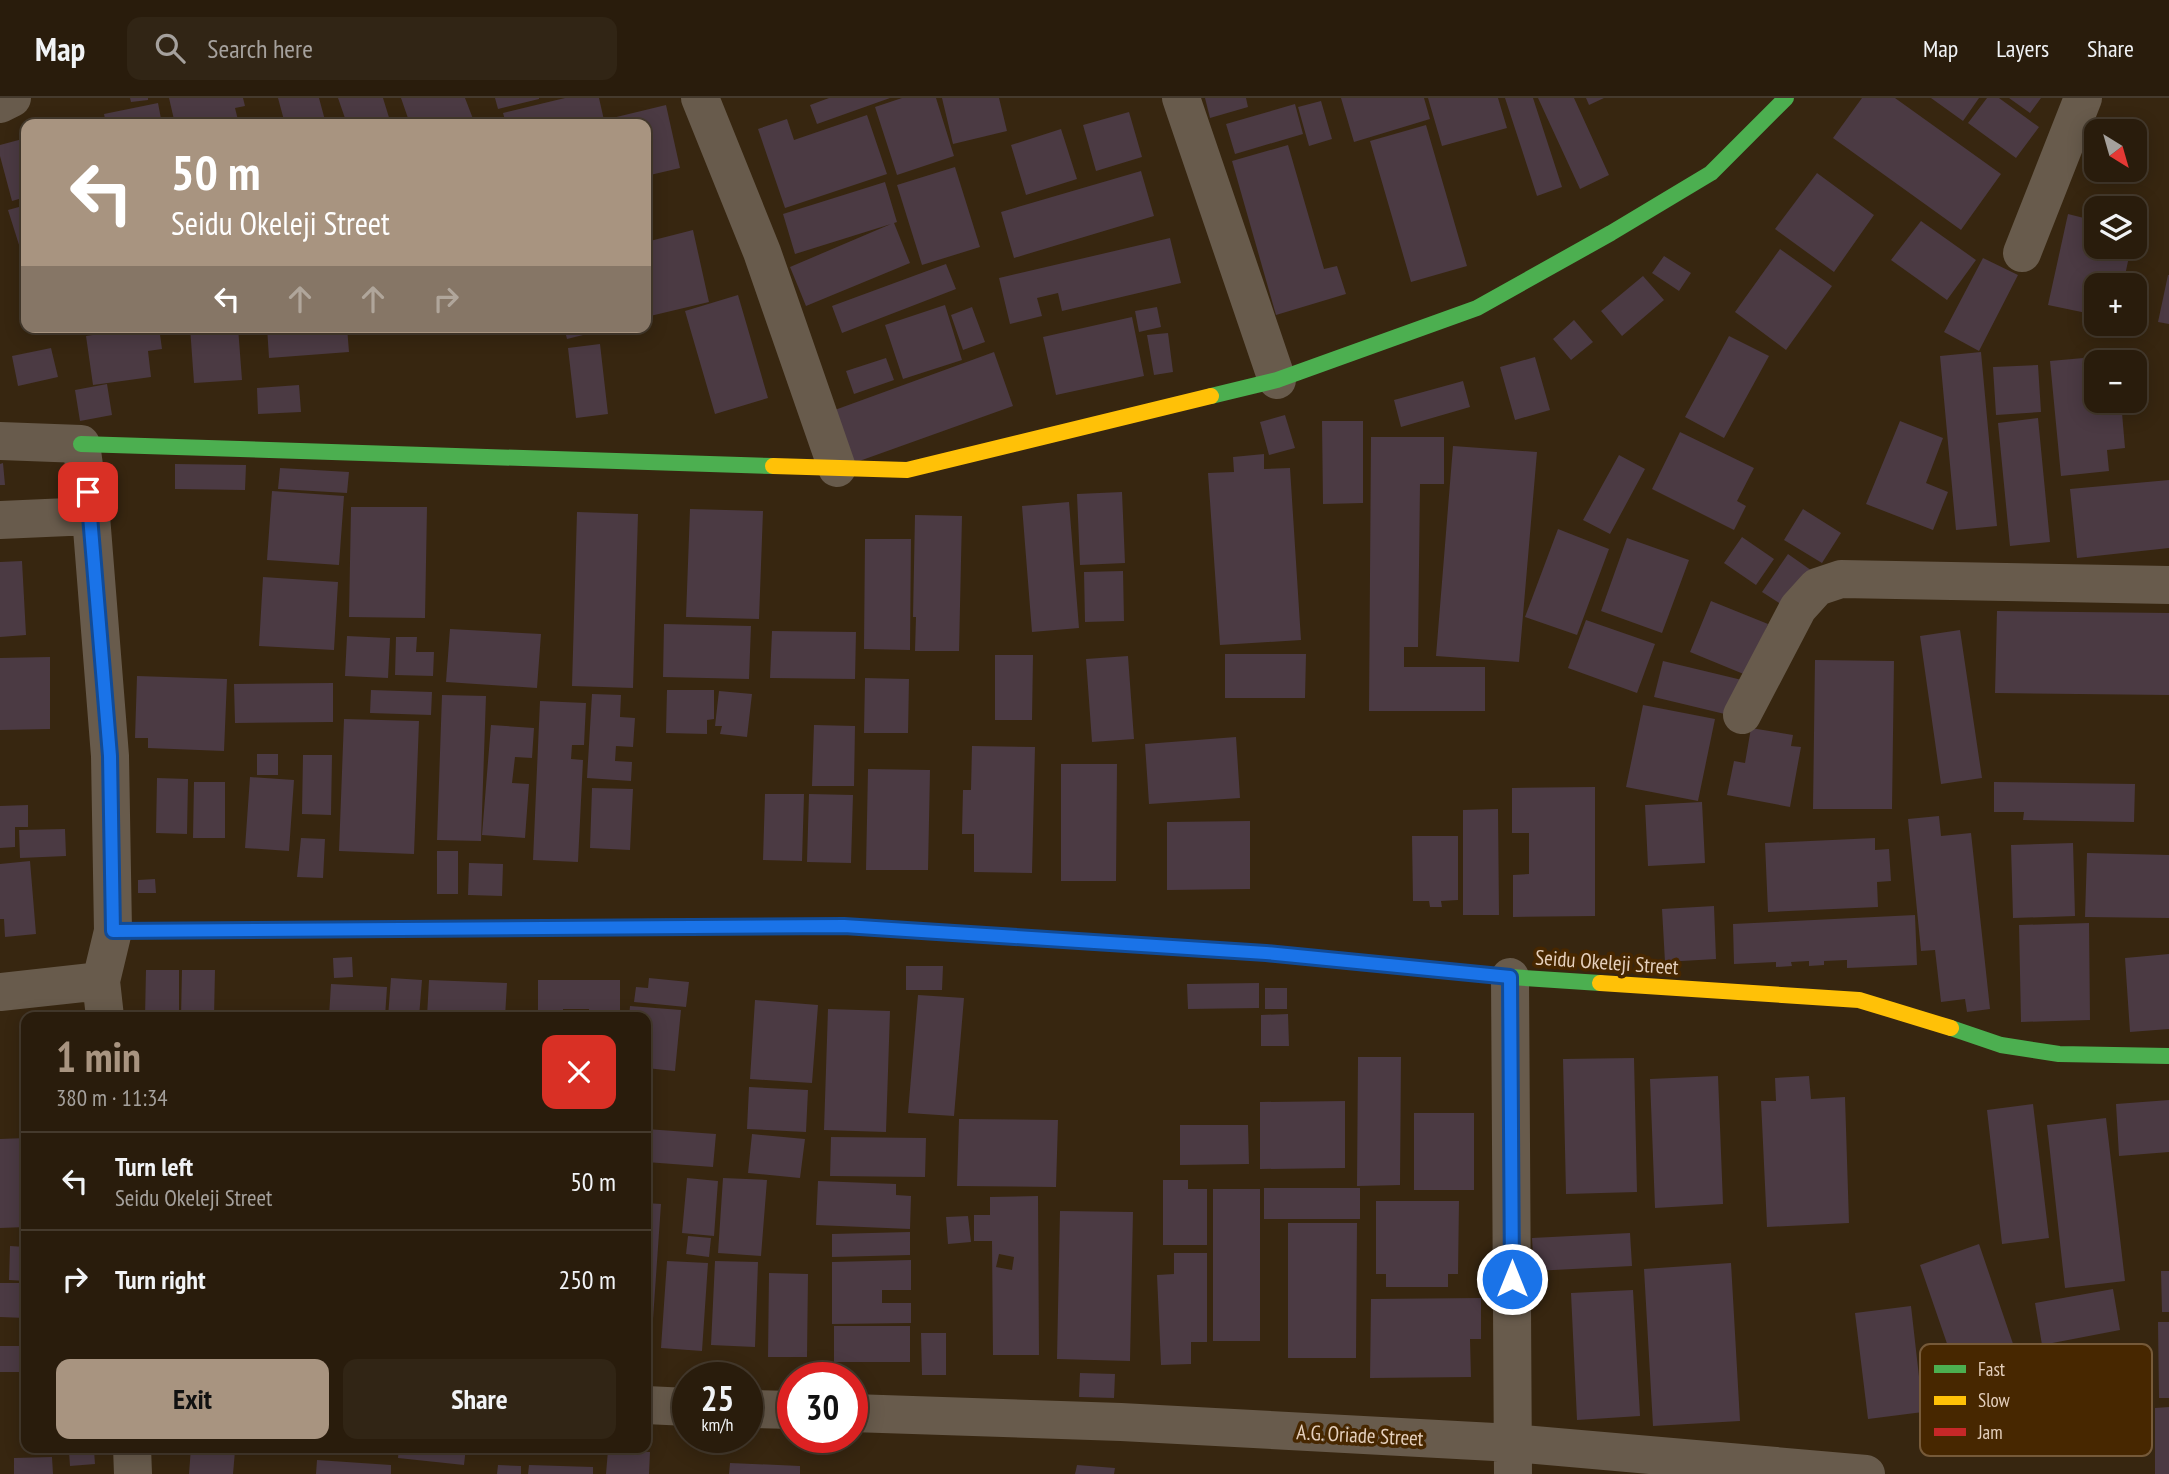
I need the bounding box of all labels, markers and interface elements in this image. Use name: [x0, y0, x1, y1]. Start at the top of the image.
search box: [127, 17, 617, 80]
text: Map: [35, 27, 85, 70]
icon: search: [151, 29, 189, 67]
text: Search here: [207, 32, 313, 65]
text: Map: [1923, 33, 1958, 64]
text: Layers: [1996, 33, 2049, 64]
text: Share: [2087, 33, 2134, 64]
north arrow: [2084, 119, 2147, 182]
map controls: [2084, 119, 2147, 413]
text: 50 m: [171, 140, 260, 204]
icon: left: [56, 147, 147, 238]
button: layers: [2084, 196, 2147, 259]
text: Seidu Okeleji Street: [171, 202, 390, 244]
button: +: [2084, 273, 2147, 336]
icon: left: [208, 280, 246, 318]
icon: ahead: [281, 280, 319, 318]
icon: ahead: [354, 280, 392, 318]
icon: right: [427, 280, 465, 318]
button: −: [2084, 350, 2147, 413]
pin: [58, 462, 118, 522]
icon: arrive: [69, 473, 107, 511]
street label: Seidu Okeleji Street: [1534, 944, 1680, 980]
text: 1 min: [56, 1029, 141, 1084]
button: close: [542, 1035, 616, 1109]
text: 380 m · 11:34: [56, 1083, 168, 1112]
text: Turn left: [115, 1150, 193, 1183]
icon: left: [56, 1162, 94, 1200]
text: 50 m: [570, 1165, 616, 1198]
text: Seidu Okeleji Street: [115, 1183, 272, 1212]
position arrow: [1475, 1242, 1549, 1316]
icon: right: [56, 1260, 94, 1298]
text: Turn right: [115, 1263, 206, 1296]
text: 250 m: [558, 1263, 616, 1296]
legend: [1920, 1344, 2152, 1456]
text: Fast: [1978, 1357, 2006, 1381]
button: Exit: [56, 1359, 329, 1439]
button: Share: [343, 1359, 616, 1439]
speed limit sign: 30: [777, 1362, 868, 1453]
text: 25: [701, 1375, 734, 1421]
text: Slow: [1978, 1388, 2011, 1412]
text: km/h: [702, 1413, 733, 1436]
street label: A.G. Oriade Street: [1296, 1418, 1424, 1452]
text: Jam: [1977, 1420, 2003, 1444]

